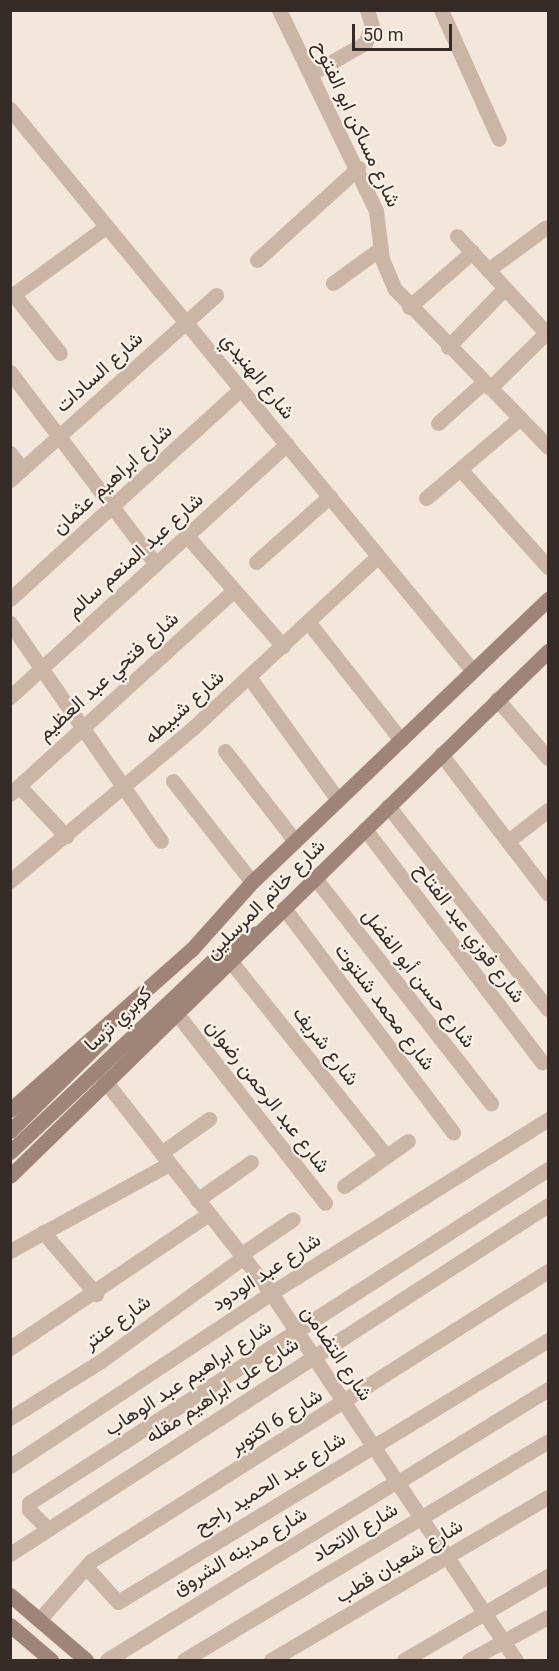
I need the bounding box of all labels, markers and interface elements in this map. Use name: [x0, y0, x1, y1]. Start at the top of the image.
scale bar: [355, 12, 456, 50]
text: 50 m: [363, 24, 403, 45]
street label: شارع مساكن ابو الفتوح: [308, 37, 406, 211]
street label: شارع السادات: [50, 326, 148, 418]
street label: شارع الهنيدي: [216, 328, 300, 424]
street label: شارع ابراهيم عثمان: [47, 419, 177, 539]
street label: شارع عبد المنعم سالم: [62, 487, 208, 623]
street label: شارع فتحي عبد العظيم: [33, 606, 183, 746]
street label: شارع شبيطه: [139, 665, 229, 749]
street label: شارع خاتم المرسلين: [200, 834, 330, 964]
street label: شارع فوزي عبد الفتاح: [410, 858, 530, 1008]
street label: شارع حسن أبو الفضل: [357, 904, 481, 1052]
street label: شارع محمد شلتوت: [330, 939, 440, 1075]
street label: كوبري ترسا: [79, 982, 157, 1056]
street label: شارع شريف: [288, 1002, 364, 1090]
street label: شارع عبد الرحمن رضوان: [201, 1015, 335, 1177]
street label: شارع عبد الودود: [207, 1228, 325, 1316]
street label: شارع عنتر: [79, 1290, 155, 1354]
street label: شارع التضامن: [296, 1301, 378, 1405]
street label: شارع ابراهيم عبد الوهاب: [100, 1315, 276, 1441]
street label: شارع على ابراهيم مقله: [141, 1332, 303, 1448]
street label: شارع 6 اكتوبر: [225, 1383, 327, 1459]
street label: شارع عبد الحميد راجح: [190, 1427, 350, 1539]
street label: شارع الاتحاد: [308, 1497, 402, 1567]
street label: شارع مدينه الشروق: [169, 1502, 311, 1600]
street label: شارع شعبان قطب: [331, 1514, 467, 1608]

